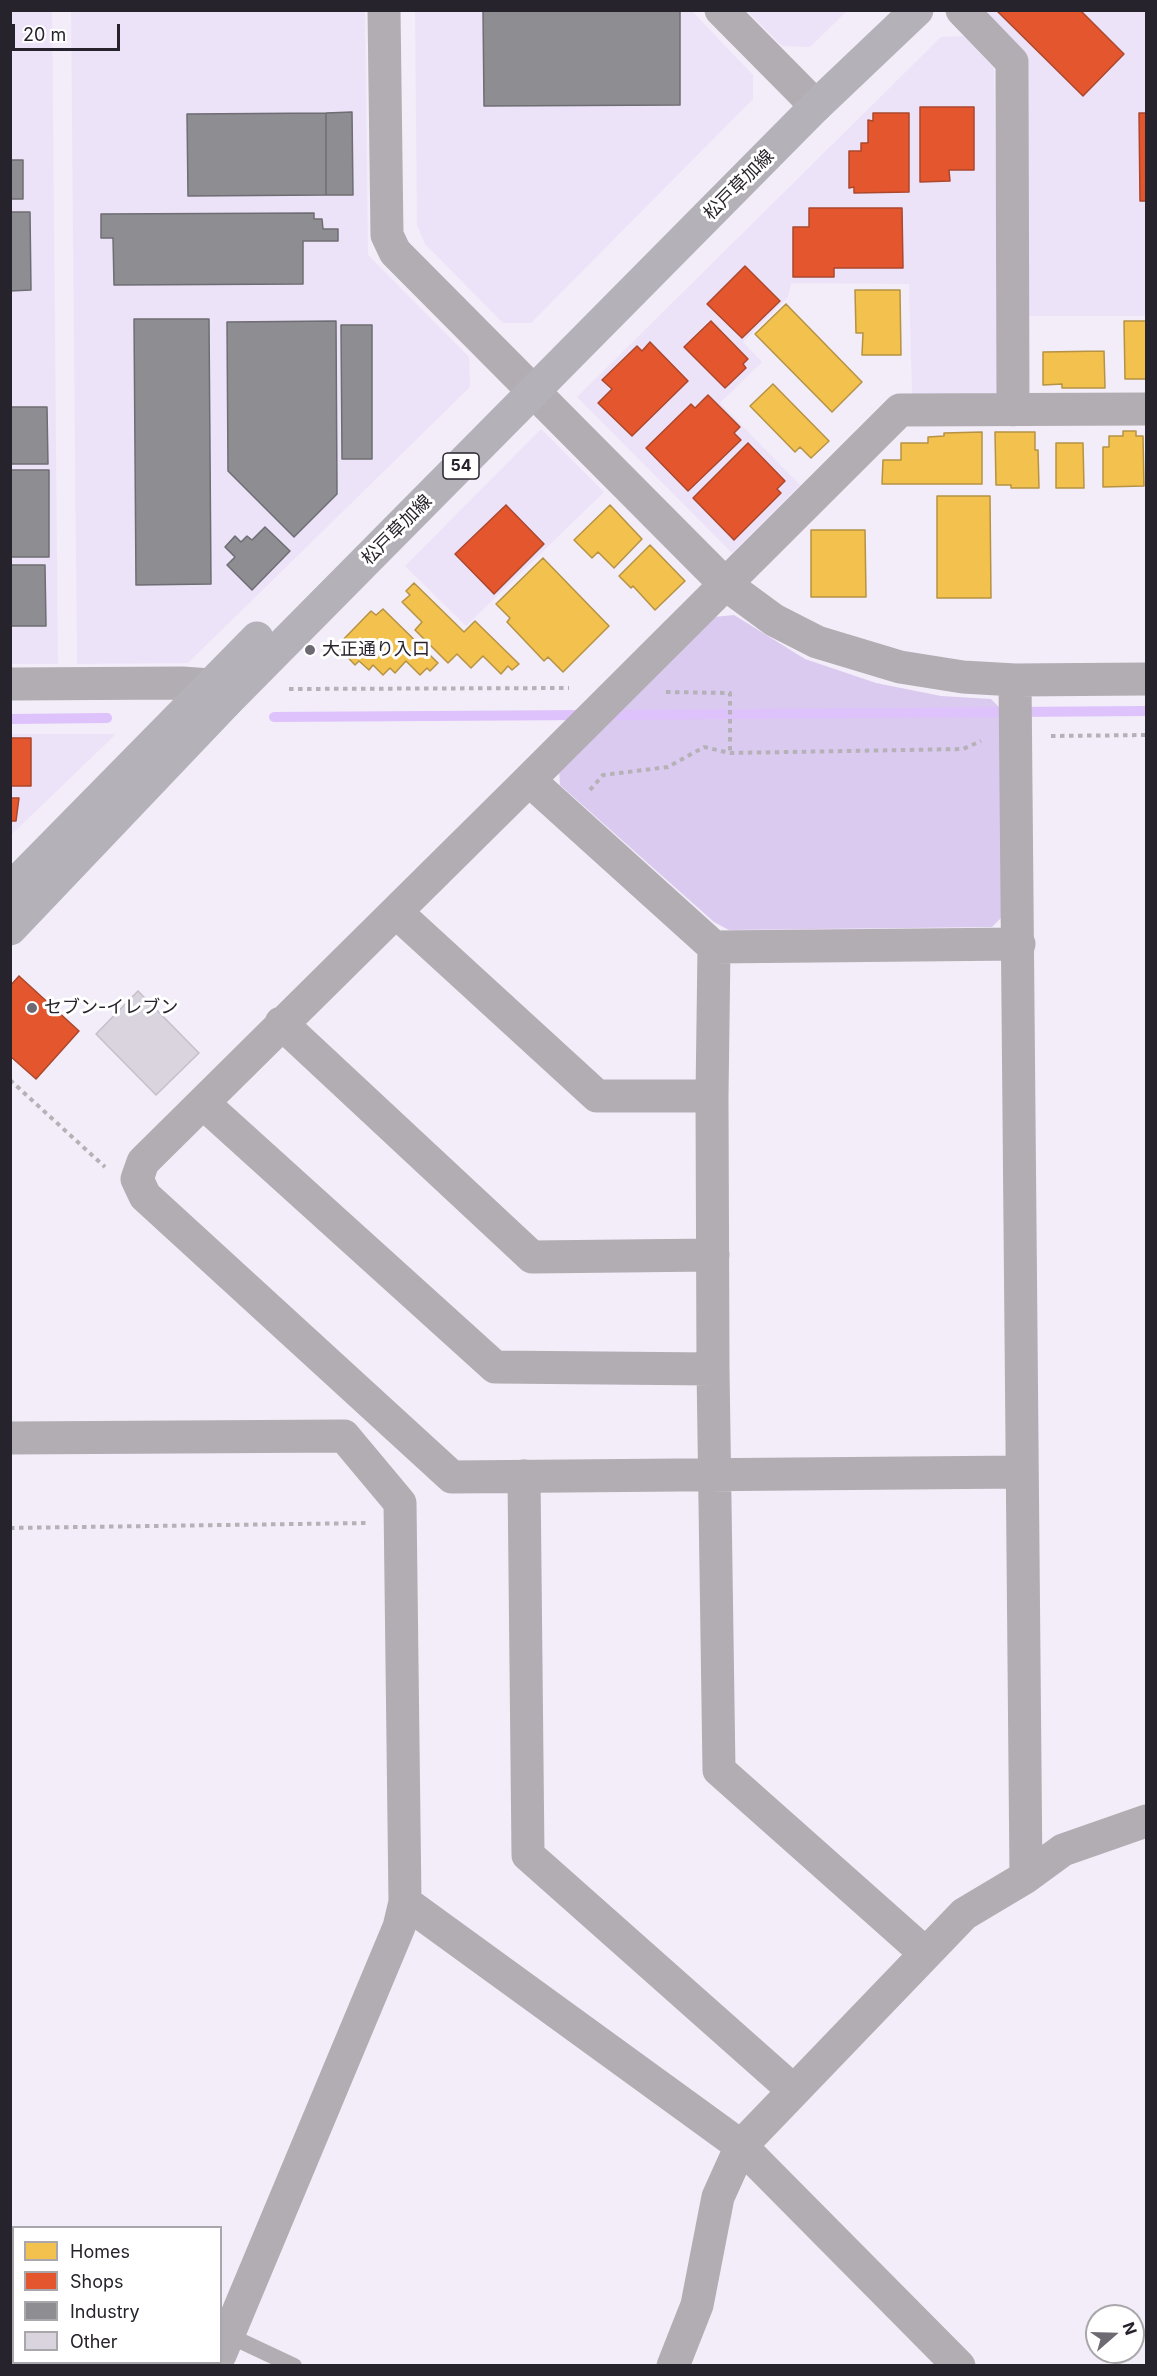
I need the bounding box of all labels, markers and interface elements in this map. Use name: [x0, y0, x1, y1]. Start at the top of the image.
scale bar: [15, 12, 123, 50]
text: 20 m: [23, 24, 66, 45]
street label: 松戸草加線: [700, 146, 778, 224]
road number: 54: [443, 453, 479, 479]
street label: 松戸草加線: [358, 491, 436, 569]
place label: 大正通り入口: [322, 639, 430, 661]
marker: 大正通り入口: [303, 643, 317, 657]
place label: セブン-イレブン: [44, 997, 178, 1019]
marker: セブン-イレブン: [25, 1001, 39, 1015]
legend: [12, 2226, 222, 2364]
text: Homes: [70, 2241, 130, 2262]
text: Shops: [70, 2271, 124, 2292]
text: Industry: [70, 2301, 140, 2322]
north arrow: [1085, 2304, 1145, 2364]
text: N: [1119, 2319, 1142, 2338]
text: Other: [70, 2331, 118, 2352]

